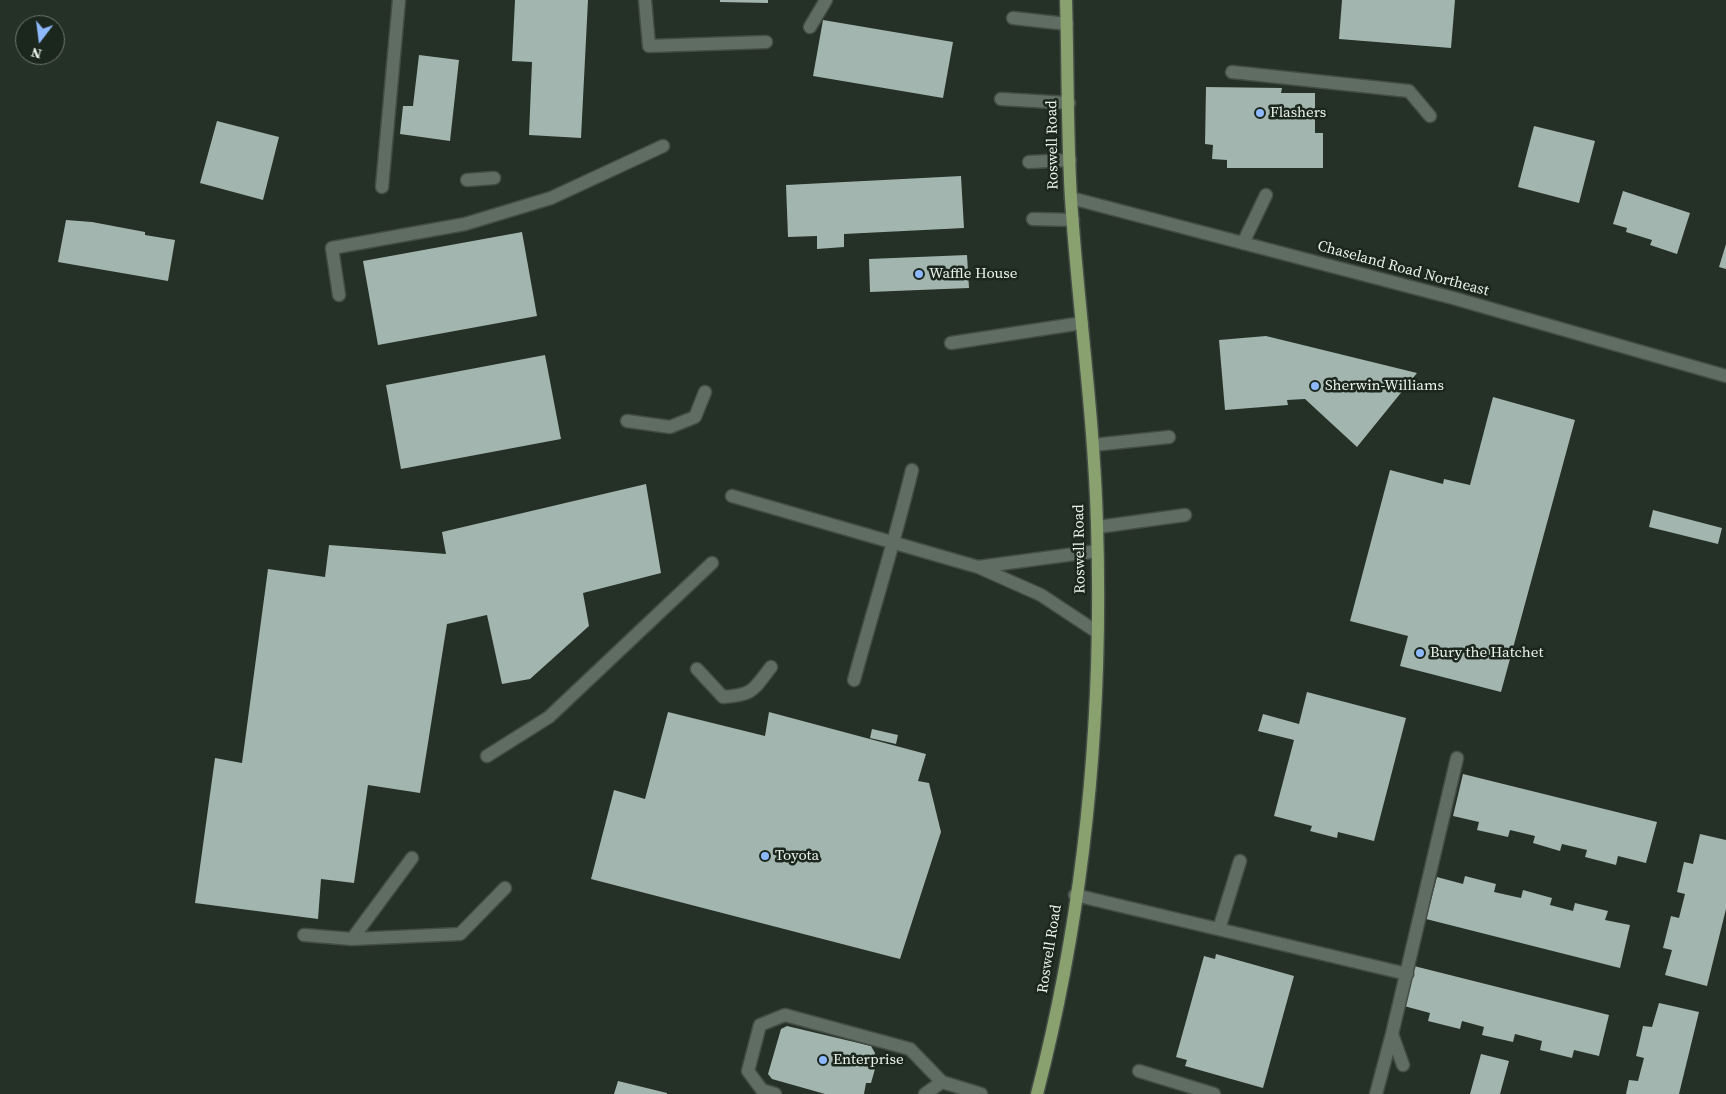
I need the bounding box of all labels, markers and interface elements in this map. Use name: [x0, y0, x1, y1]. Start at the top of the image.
north arrow: [15, 15, 65, 65]
text: N: [29, 43, 44, 65]
street label: Roswell Road: [1043, 100, 1063, 190]
place label: Flashers: [1270, 104, 1326, 122]
marker: Flashers: [1254, 107, 1266, 119]
street label: Chaseland Road Northeast: [1315, 237, 1491, 301]
place label: Waffle House: [929, 265, 1017, 283]
marker: Waffle House: [913, 268, 925, 280]
place label: Sherwin-Williams: [1325, 377, 1444, 395]
marker: Sherwin-Williams: [1309, 380, 1321, 392]
street label: Roswell Road: [1070, 504, 1090, 594]
place label: Bury the Hatchet: [1430, 644, 1543, 662]
marker: Bury the Hatchet: [1414, 647, 1426, 659]
place label: Toyota: [775, 847, 819, 865]
marker: Toyota: [759, 850, 771, 862]
street label: Roswell Road: [1034, 903, 1066, 995]
place label: Enterprise: [833, 1051, 904, 1069]
marker: Enterprise: [817, 1054, 829, 1066]

